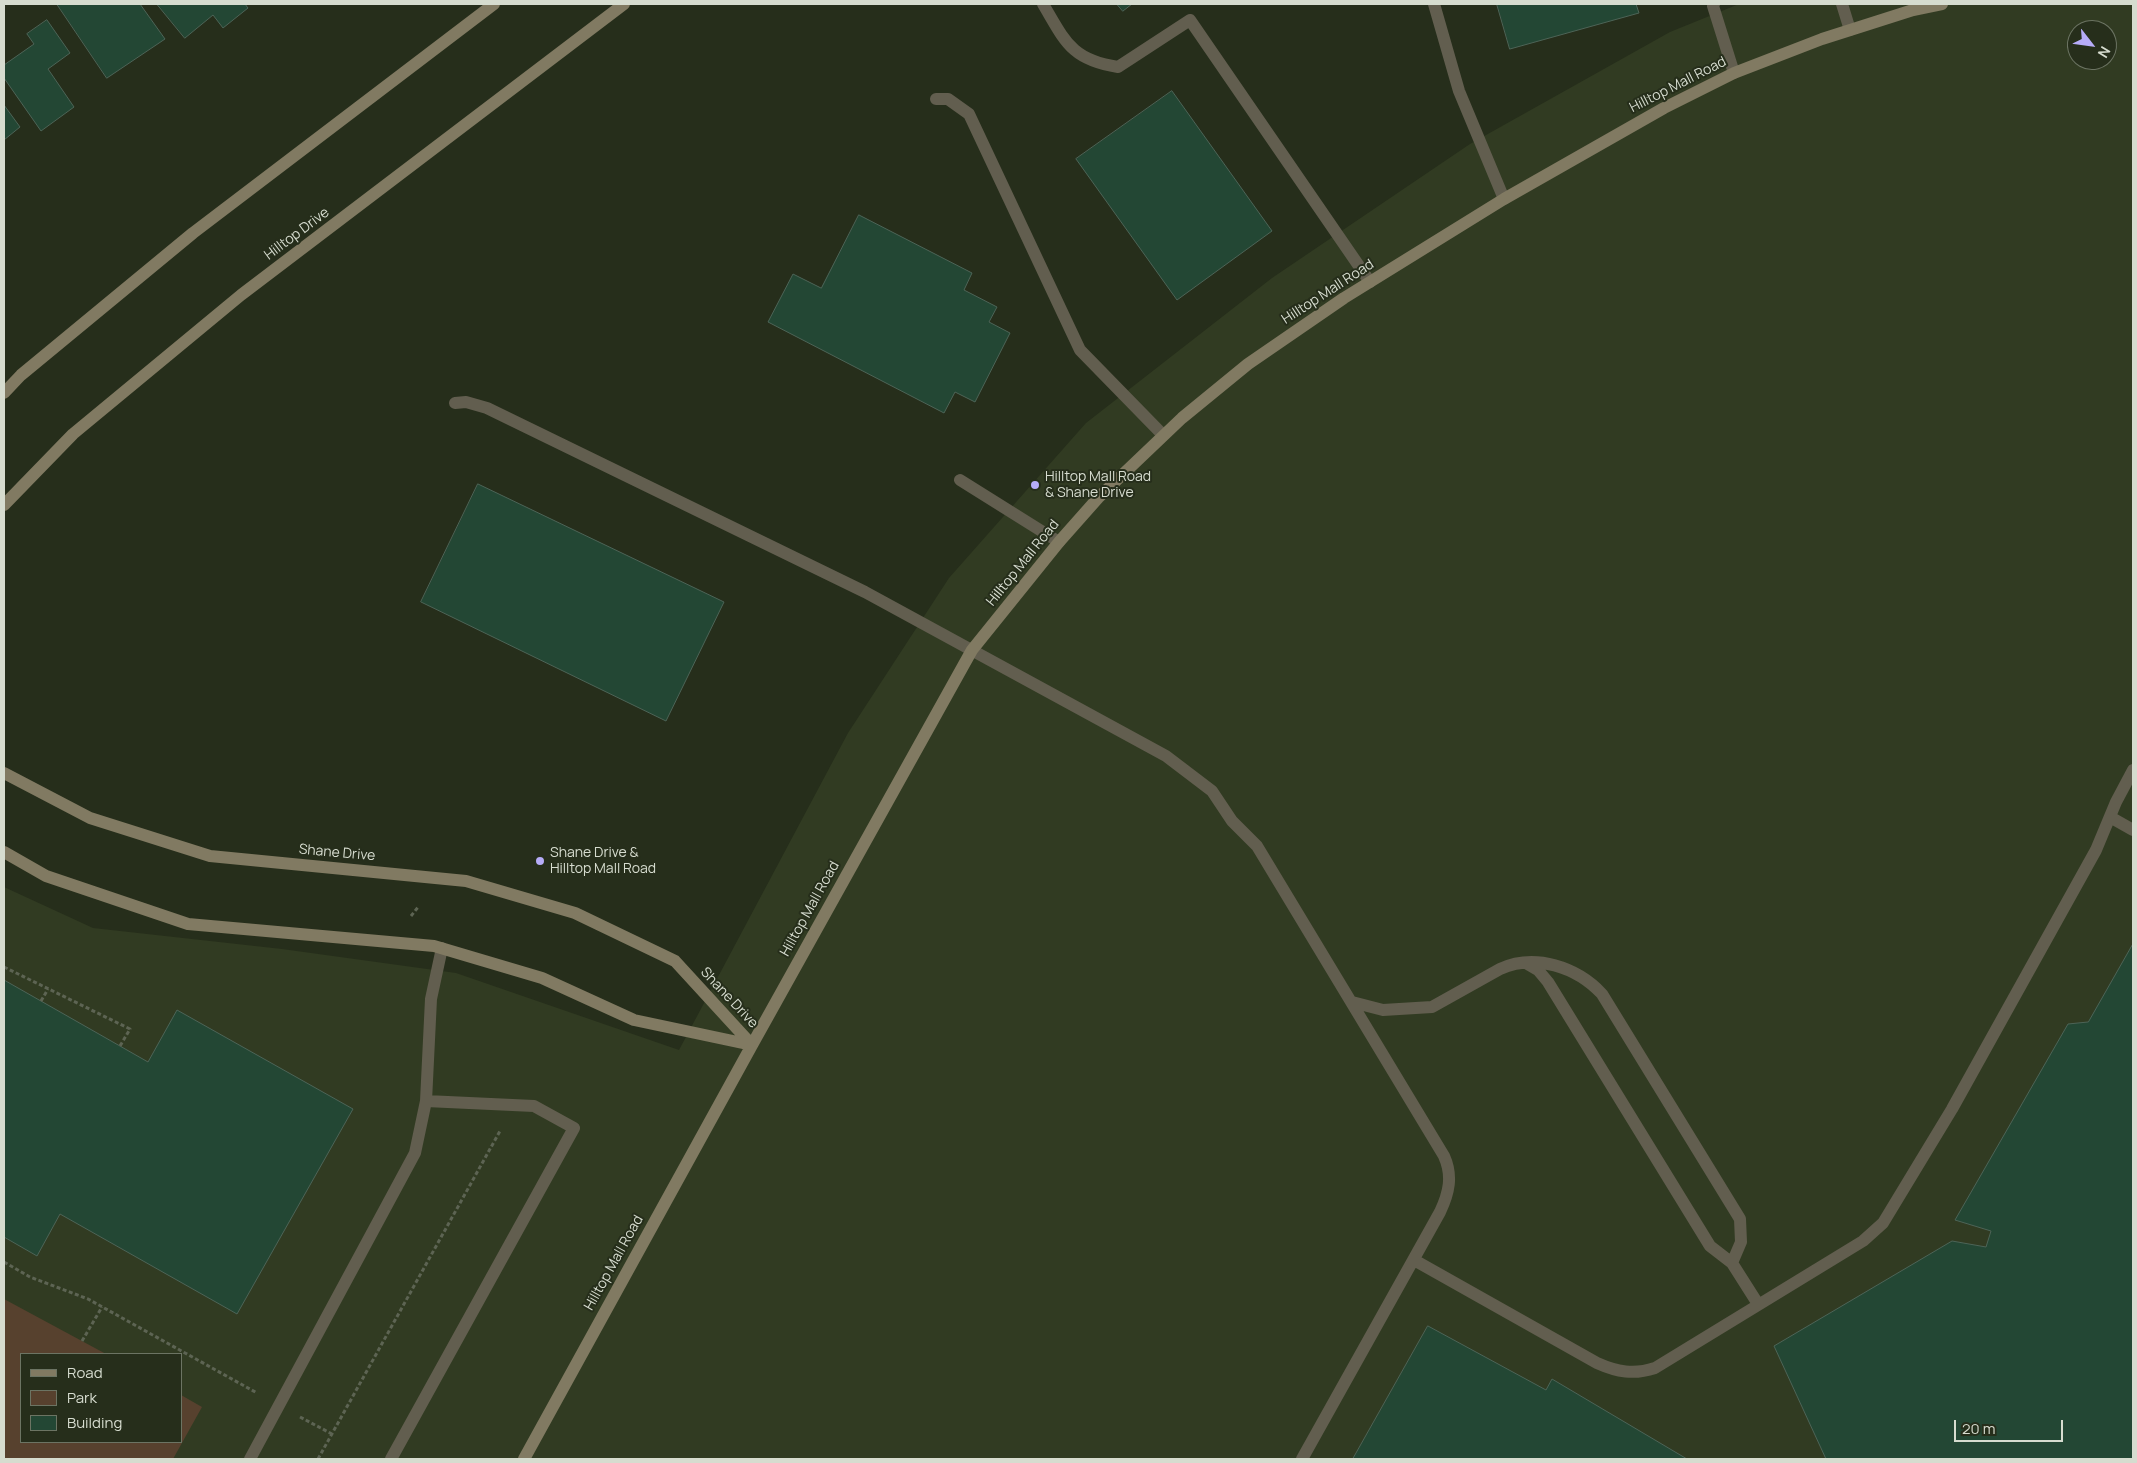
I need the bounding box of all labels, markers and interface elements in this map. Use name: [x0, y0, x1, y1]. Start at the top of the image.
north arrow: [2067, 20, 2117, 70]
text: N: [2094, 43, 2115, 61]
street label: Hilltop Mall Road: [1627, 53, 1729, 117]
street label: Hilltop Drive: [261, 204, 333, 264]
street label: Hilltop Mall Road: [1279, 256, 1377, 328]
place label: Hilltop Mall Road & Shane Drive: [1045, 469, 1151, 502]
marker: Hilltop Mall Road & Shane Drive: [1029, 479, 1041, 491]
street label: Hilltop Mall Road: [983, 516, 1063, 610]
street label: Shane Drive: [298, 841, 376, 865]
place label: Shane Drive & Hilltop Mall Road: [550, 845, 656, 878]
marker: Shane Drive & Hilltop Mall Road: [534, 855, 546, 867]
street label: Hilltop Mall Road: [777, 859, 843, 959]
street label: Shane Drive: [697, 964, 761, 1032]
street label: Hilltop Mall Road: [581, 1213, 647, 1313]
legend: [20, 1353, 182, 1443]
text: Road: [67, 1362, 103, 1383]
text: Park: [67, 1387, 97, 1408]
scale bar: [1957, 1410, 2066, 1442]
text: Building: [67, 1412, 122, 1433]
text: 20 m: [1962, 1418, 1995, 1439]

